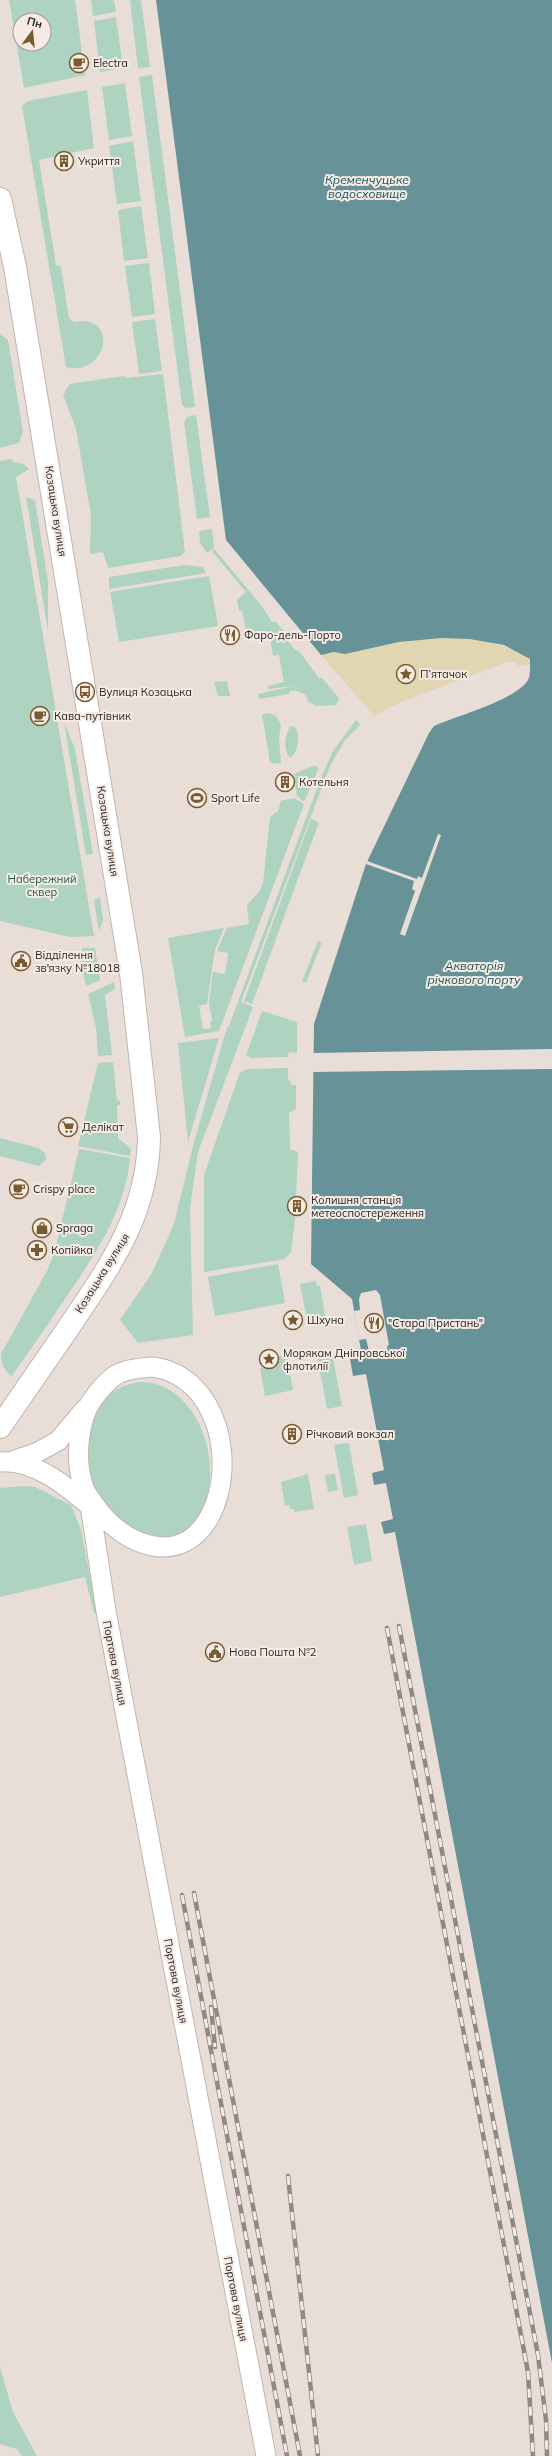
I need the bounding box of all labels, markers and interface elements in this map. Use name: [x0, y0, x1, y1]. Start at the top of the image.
north arrow: [12, 12, 52, 52]
text: Пн: [25, 14, 44, 31]
cafe icon: Electra: [68, 52, 90, 74]
place label: Electra: [93, 56, 128, 70]
building icon: Укриття: [53, 150, 75, 172]
place label: Укриття: [77, 154, 120, 168]
water label: Кременчуцьке водосховище: [325, 172, 409, 201]
street label: Козацька вулиця: [42, 465, 70, 557]
restaurant icon: Фаро-дель-Порто: [219, 624, 241, 646]
place label: Фаро-дель-Порто: [244, 628, 341, 642]
place icon: П’ятачок: [395, 663, 417, 685]
place label: П’ятачок: [420, 667, 467, 681]
bus stop icon: Вулиця Козацька: [74, 681, 96, 703]
place label: Вулиця Козацька: [99, 685, 192, 699]
cafe icon: Кава-путівник: [29, 705, 51, 727]
place label: Кава-путівник: [54, 709, 131, 723]
building icon: Котельня: [274, 771, 296, 793]
place label: Котельня: [299, 775, 349, 789]
street label: Козацька вулиця: [94, 785, 122, 877]
sports icon: Sport Life: [186, 787, 208, 809]
place label: Sport Life: [211, 791, 260, 805]
park label: Набережний сквер: [8, 872, 77, 899]
place label: Відділення зв'язку №18018: [35, 948, 120, 975]
public building icon: Відділення зв'язку №18018: [10, 950, 32, 972]
water label: Акваторія річкового порту: [428, 958, 521, 987]
supermarket icon: Делікат: [57, 1116, 79, 1138]
place label: Делікат: [82, 1120, 124, 1134]
cafe icon: Crispy place: [8, 1178, 30, 1200]
place label: Crispy place: [33, 1182, 95, 1196]
place label: Колишня станція метеоспостереження: [311, 1193, 424, 1220]
building icon: Колишня станція метеоспостереження: [286, 1195, 308, 1217]
shop icon: Spraga: [31, 1217, 53, 1239]
place label: Spraga: [56, 1221, 93, 1235]
street label: Козацька вулиця: [72, 1230, 132, 1316]
pharmacy icon: Копійка: [26, 1239, 48, 1261]
place label: Копійка: [51, 1243, 93, 1257]
place icon: Шхуна: [282, 1309, 304, 1331]
restaurant icon: "Стара Пристань": [363, 1312, 385, 1334]
place label: Шхуна: [307, 1313, 344, 1327]
place label: "Стара Пристань": [388, 1316, 483, 1330]
place label: Морякам Дніпровської флотилії: [283, 1346, 405, 1373]
place icon: Морякам Дніпровської флотилії: [258, 1348, 280, 1370]
building icon: Річковий вокзал: [281, 1423, 303, 1445]
place label: Річковий вокзал: [306, 1427, 394, 1441]
street label: Портова вулиця: [100, 1619, 130, 1707]
public building icon: Нова Пошта №2: [204, 1641, 226, 1663]
place label: Нова Пошта №2: [229, 1645, 317, 1659]
street label: Портова вулиця: [161, 1937, 191, 2025]
street label: Портова вулиця: [221, 2255, 251, 2343]

